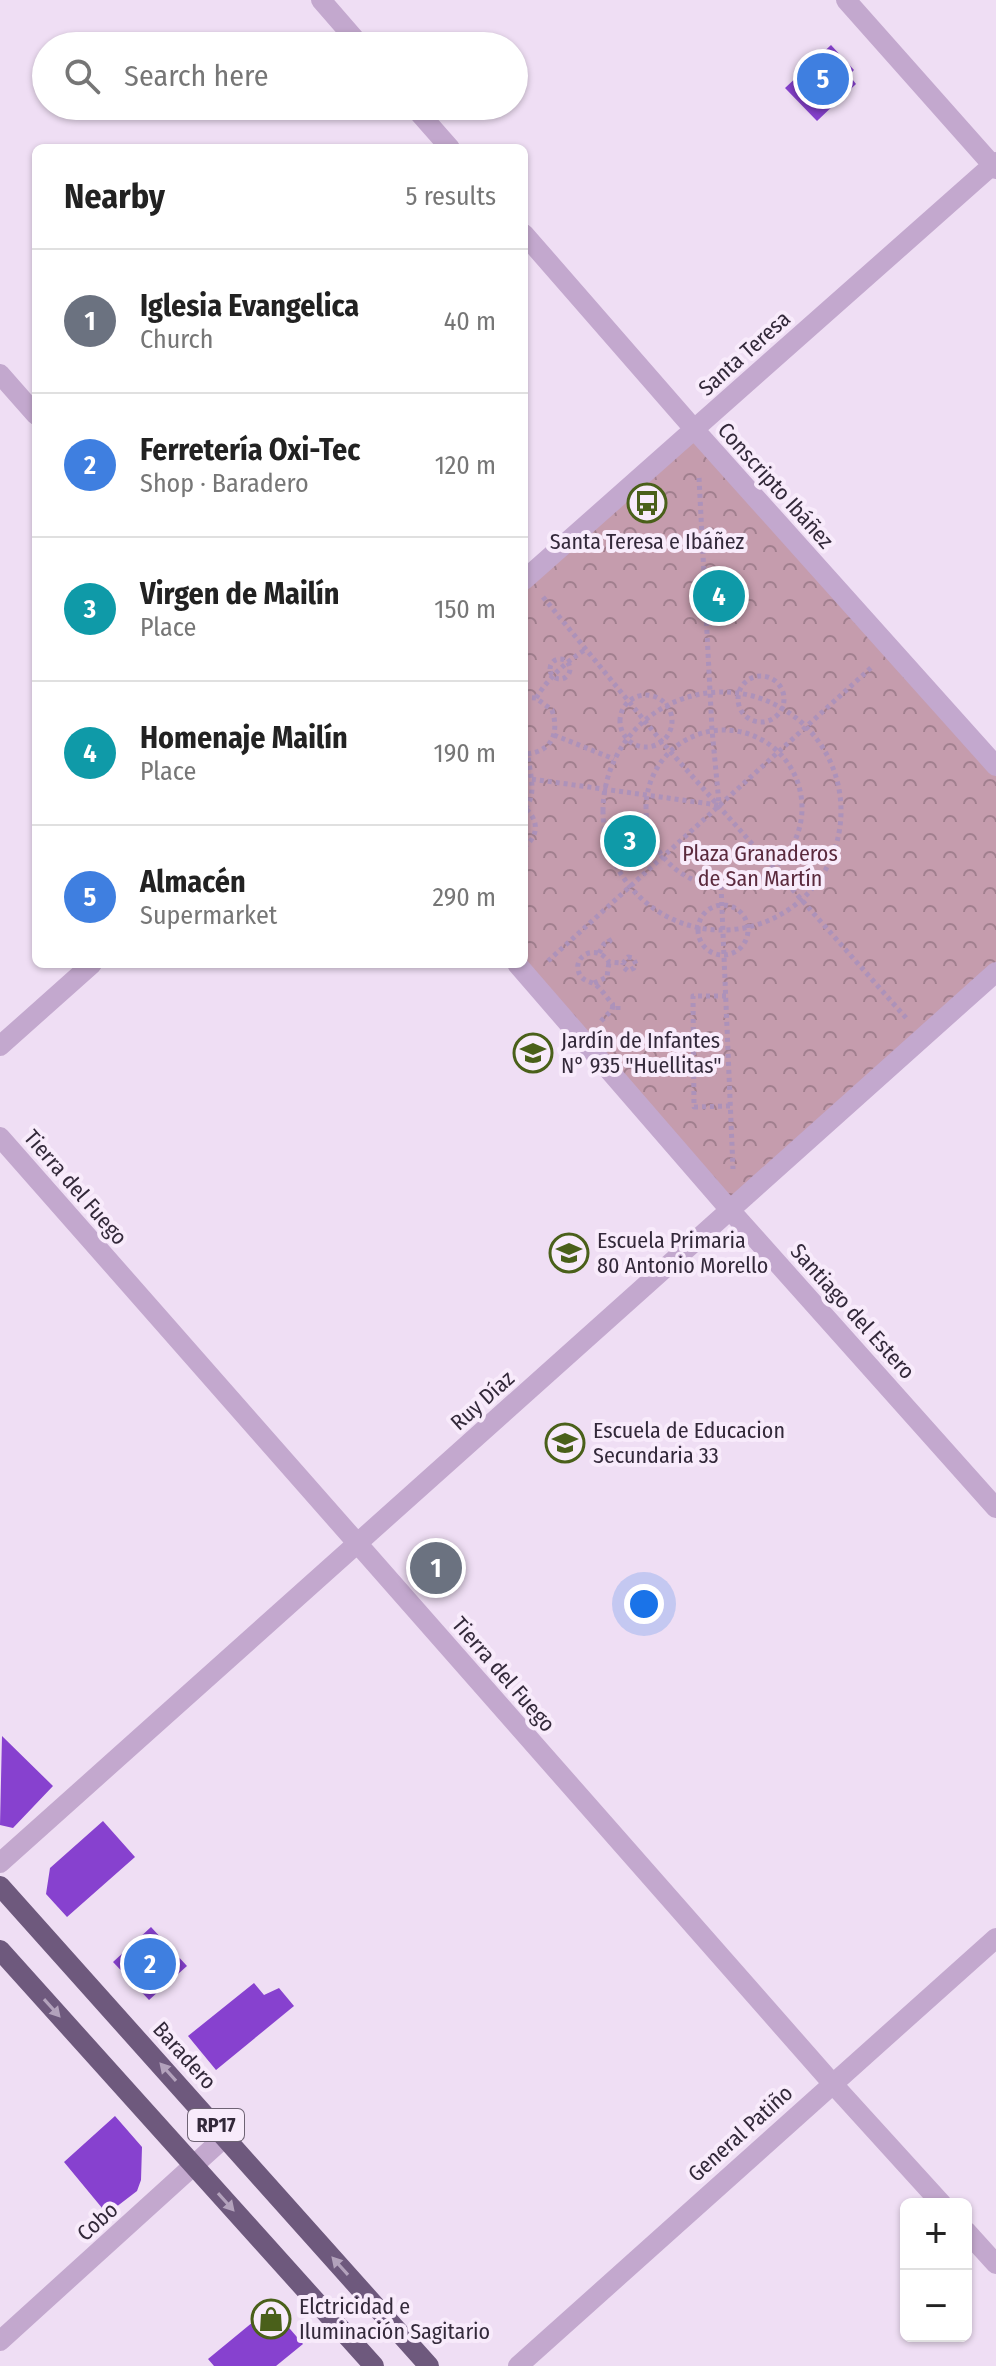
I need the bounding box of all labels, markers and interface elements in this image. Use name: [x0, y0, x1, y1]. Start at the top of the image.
search box: [32, 32, 528, 120]
pin: 5: [797, 49, 849, 109]
icon: search: [60, 54, 104, 98]
text: Search here: [124, 58, 269, 94]
text: Nearby: [64, 176, 165, 217]
text: 5 results: [406, 181, 496, 212]
text: Iglesia Evangelica: [140, 288, 359, 324]
street label: Santa Teresa: [693, 305, 796, 402]
text: 1: [85, 306, 96, 337]
text: 40 m: [444, 306, 496, 337]
text: Church: [140, 324, 213, 355]
street label: Conscripto Ibáñez: [712, 417, 839, 554]
text: Ferretería Oxi-Tec: [140, 432, 360, 468]
text: 2: [84, 450, 96, 481]
text: 120 m: [435, 450, 496, 481]
text: Shop · Baradero: [140, 468, 309, 499]
bus stop icon: Santa Teresa e Ibáñez: [626, 482, 668, 524]
place label: Santa Teresa e Ibáñez: [550, 528, 744, 555]
pin: 4: [693, 566, 745, 626]
text: Virgen de Mailín: [140, 576, 339, 612]
text: 3: [84, 594, 96, 625]
text: 150 m: [434, 594, 496, 625]
text: Place: [140, 612, 196, 643]
text: Homenaje Mailín: [140, 720, 348, 756]
text: 4: [83, 738, 97, 769]
text: 190 m: [434, 738, 496, 769]
text: Place: [140, 756, 196, 787]
pin: 3: [604, 811, 656, 871]
park label: Plaza Granaderos de San Martín: [682, 840, 838, 892]
text: Almacén: [140, 864, 246, 900]
text: 5: [84, 882, 96, 913]
text: 290 m: [432, 882, 496, 913]
text: Supermarket: [140, 900, 277, 931]
place label: Jardín de Infantes N° 935 "Huellitas": [561, 1027, 722, 1079]
school or university icon: Jardín de Infantes N° 935 "Huellitas": [512, 1032, 554, 1074]
street label: Tierra del Fuego: [18, 1124, 133, 1250]
place label: Escuela Primaria 80 Antonio Morello: [597, 1227, 768, 1279]
school or university icon: Escuela Primaria 80 Antonio Morello: [548, 1232, 590, 1274]
street label: Santiago del Estero: [785, 1238, 921, 1385]
street label: Ruy Díaz: [445, 1365, 520, 1436]
place label: Escuela de Educacion Secundaria 33: [593, 1417, 785, 1469]
school or university icon: Escuela de Educacion Secundaria 33: [544, 1422, 586, 1464]
pin: 1: [410, 1538, 462, 1598]
your location: [624, 1584, 664, 1624]
street label: Tierra del Fuego: [446, 1611, 561, 1737]
pin: 2: [124, 1934, 176, 1994]
one-way arrow: [43, 1998, 60, 2018]
street label: Baradero: [147, 2016, 222, 2095]
one-way arrow: [159, 2062, 177, 2081]
street label: General Patiño: [682, 2079, 798, 2187]
road number: RP17: [188, 2109, 244, 2141]
one-way arrow: [216, 2192, 234, 2211]
street label: Cobo: [71, 2196, 123, 2247]
map controls: [900, 2198, 972, 2342]
button: +: [900, 2198, 972, 2270]
one-way arrow: [332, 2256, 350, 2275]
button: −: [900, 2270, 972, 2342]
place label: Elctricidad e Iluminación Sagitario: [299, 2293, 490, 2345]
shop icon: Elctricidad e Iluminación Sagitario: [250, 2298, 292, 2340]

